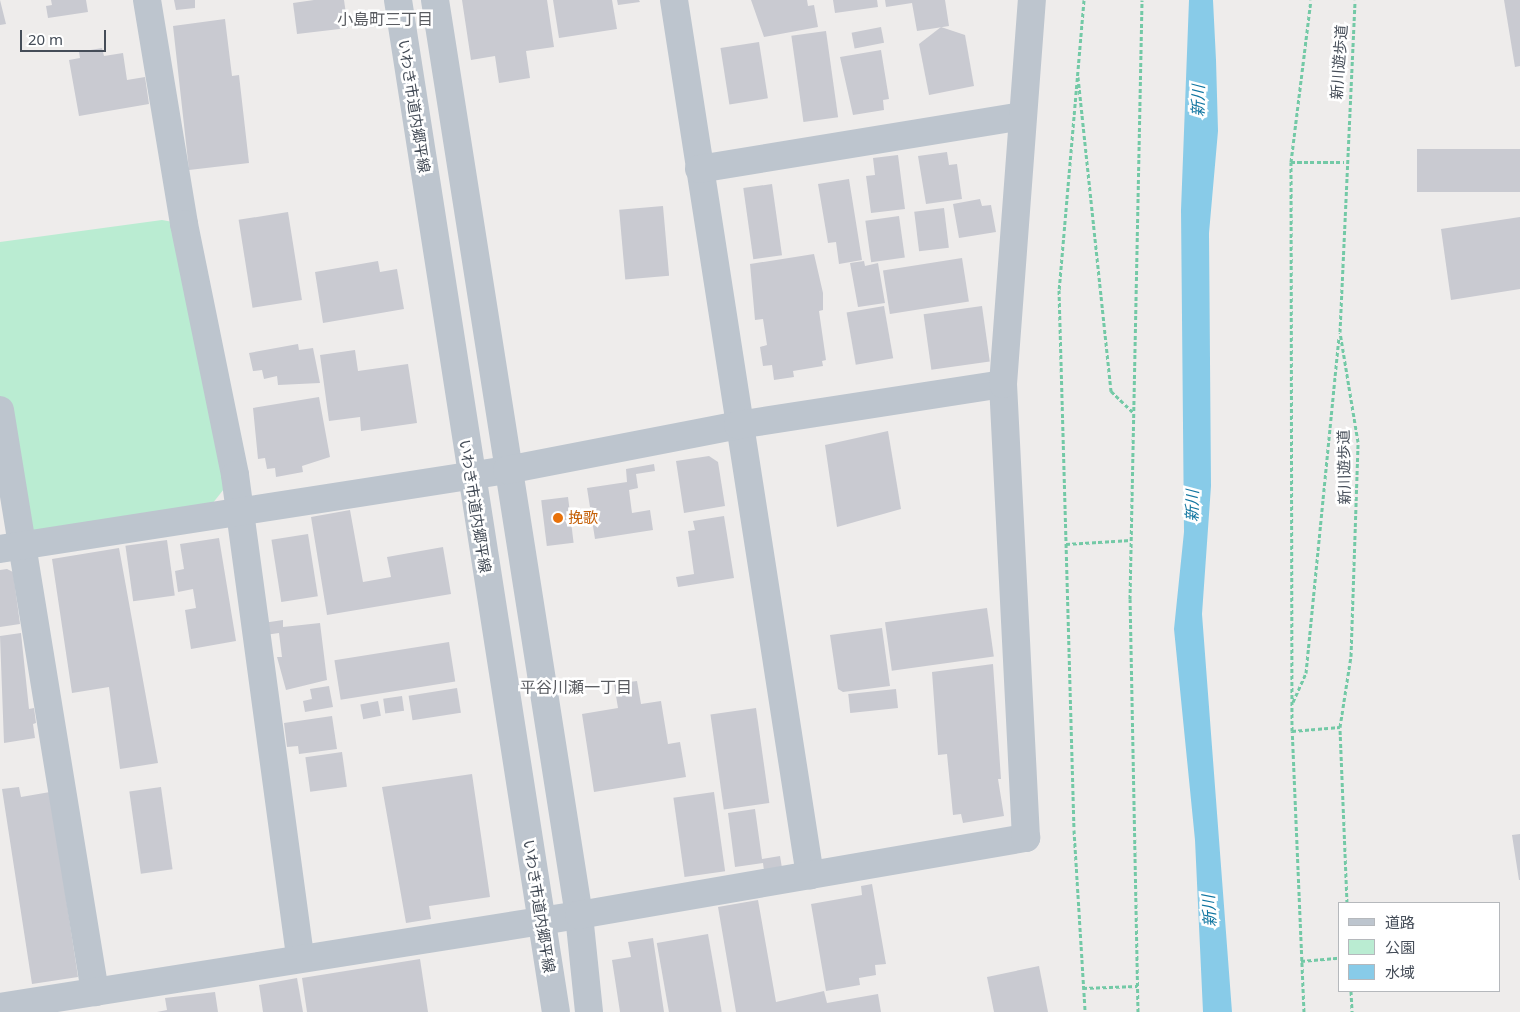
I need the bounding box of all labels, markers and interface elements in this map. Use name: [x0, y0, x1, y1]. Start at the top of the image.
district label: 小島町三丁目: [337, 9, 433, 29]
scale bar: [22, 20, 109, 52]
street label: 新川遊歩道: [1327, 24, 1351, 100]
text: 20 m: [28, 29, 63, 49]
street label: いわき市道内郷平線: [395, 38, 433, 174]
water label: 新川: [1188, 85, 1208, 117]
street label: 新川遊歩道: [1334, 429, 1354, 505]
street label: いわき市道内郷平線: [456, 438, 494, 574]
water label: 新川: [1182, 490, 1202, 522]
place label: 挽歌: [568, 509, 598, 527]
marker: 挽歌: [552, 512, 564, 524]
district label: 平谷川瀬一丁目: [520, 677, 632, 697]
street label: いわき市道内郷平線: [520, 838, 558, 974]
water label: 新川: [1199, 895, 1219, 927]
legend: [1338, 902, 1500, 992]
text: 道路: [1385, 912, 1415, 932]
text: 公園: [1385, 937, 1415, 957]
text: 水域: [1385, 962, 1415, 982]

